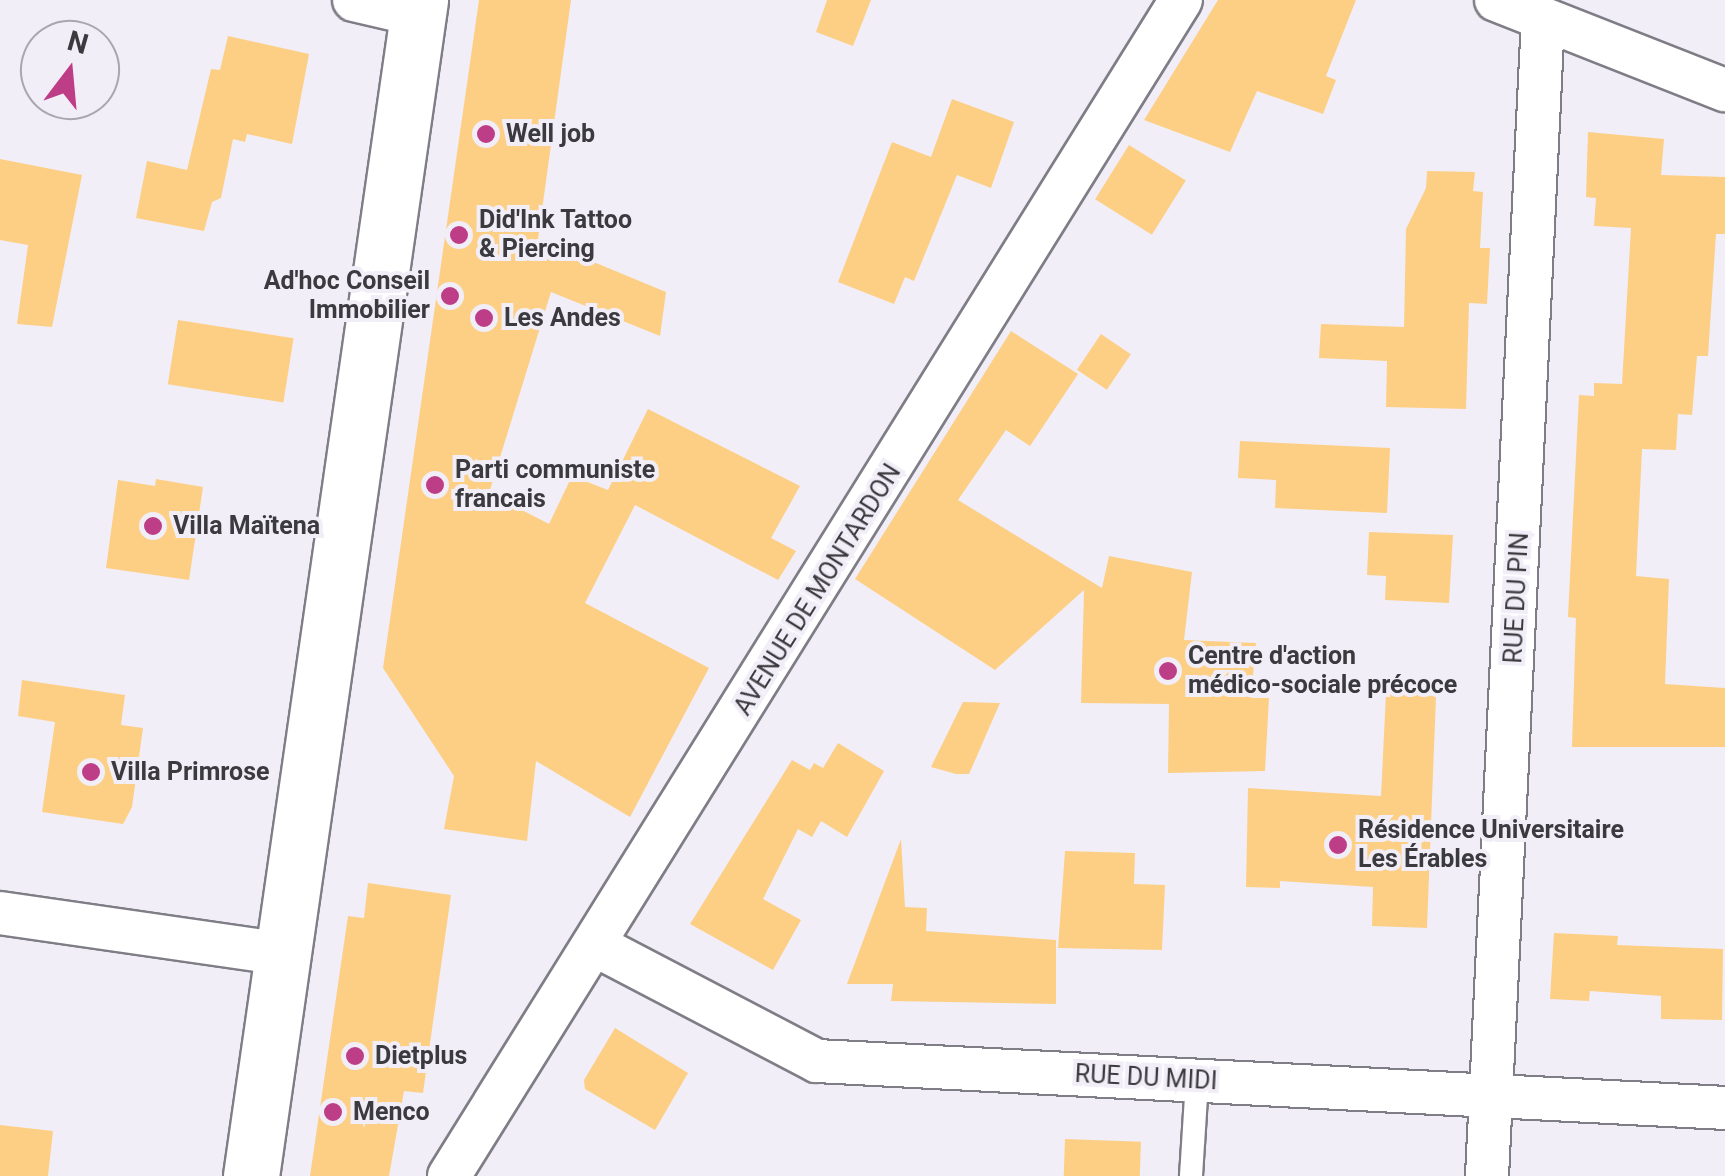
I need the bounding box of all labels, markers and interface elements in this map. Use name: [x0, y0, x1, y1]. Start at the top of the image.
north arrow: [20, 20, 120, 120]
text: N: [64, 24, 92, 61]
place label: Well job: [506, 119, 595, 149]
marker: Well job: [475, 123, 497, 145]
place label: Did'Ink Tattoo & Piercing: [479, 206, 633, 265]
marker: Did'Ink Tattoo & Piercing: [448, 224, 470, 246]
place label: Ad'hoc Conseil Immobilier: [264, 267, 430, 326]
marker: Ad'hoc Conseil Immobilier: [439, 285, 461, 307]
place label: Les Andes: [504, 303, 621, 333]
marker: Les Andes: [473, 307, 495, 329]
place label: Parti communiste francais: [455, 456, 655, 515]
street label: AVENUE DE MONTARDON: [728, 459, 908, 721]
marker: Parti communiste francais: [424, 474, 446, 496]
place label: Villa Maïtena: [173, 511, 320, 541]
marker: Villa Maïtena: [142, 515, 164, 537]
street label: RUE DU PIN: [1499, 532, 1535, 664]
place label: Centre d'action médico-sociale précoce: [1188, 642, 1457, 701]
marker: Centre d'action médico-sociale précoce: [1157, 660, 1179, 682]
place label: Villa Primrose: [111, 757, 270, 787]
marker: Villa Primrose: [80, 761, 102, 783]
place label: Résidence Universitaire Les Érables: [1358, 816, 1624, 875]
marker: Résidence Universitaire Les Érables: [1327, 834, 1349, 856]
place label: Dietplus: [375, 1041, 467, 1071]
marker: Dietplus: [344, 1045, 366, 1067]
street label: RUE DU MIDI: [1074, 1059, 1218, 1097]
place label: Menco: [353, 1097, 430, 1127]
marker: Menco: [322, 1101, 344, 1123]

